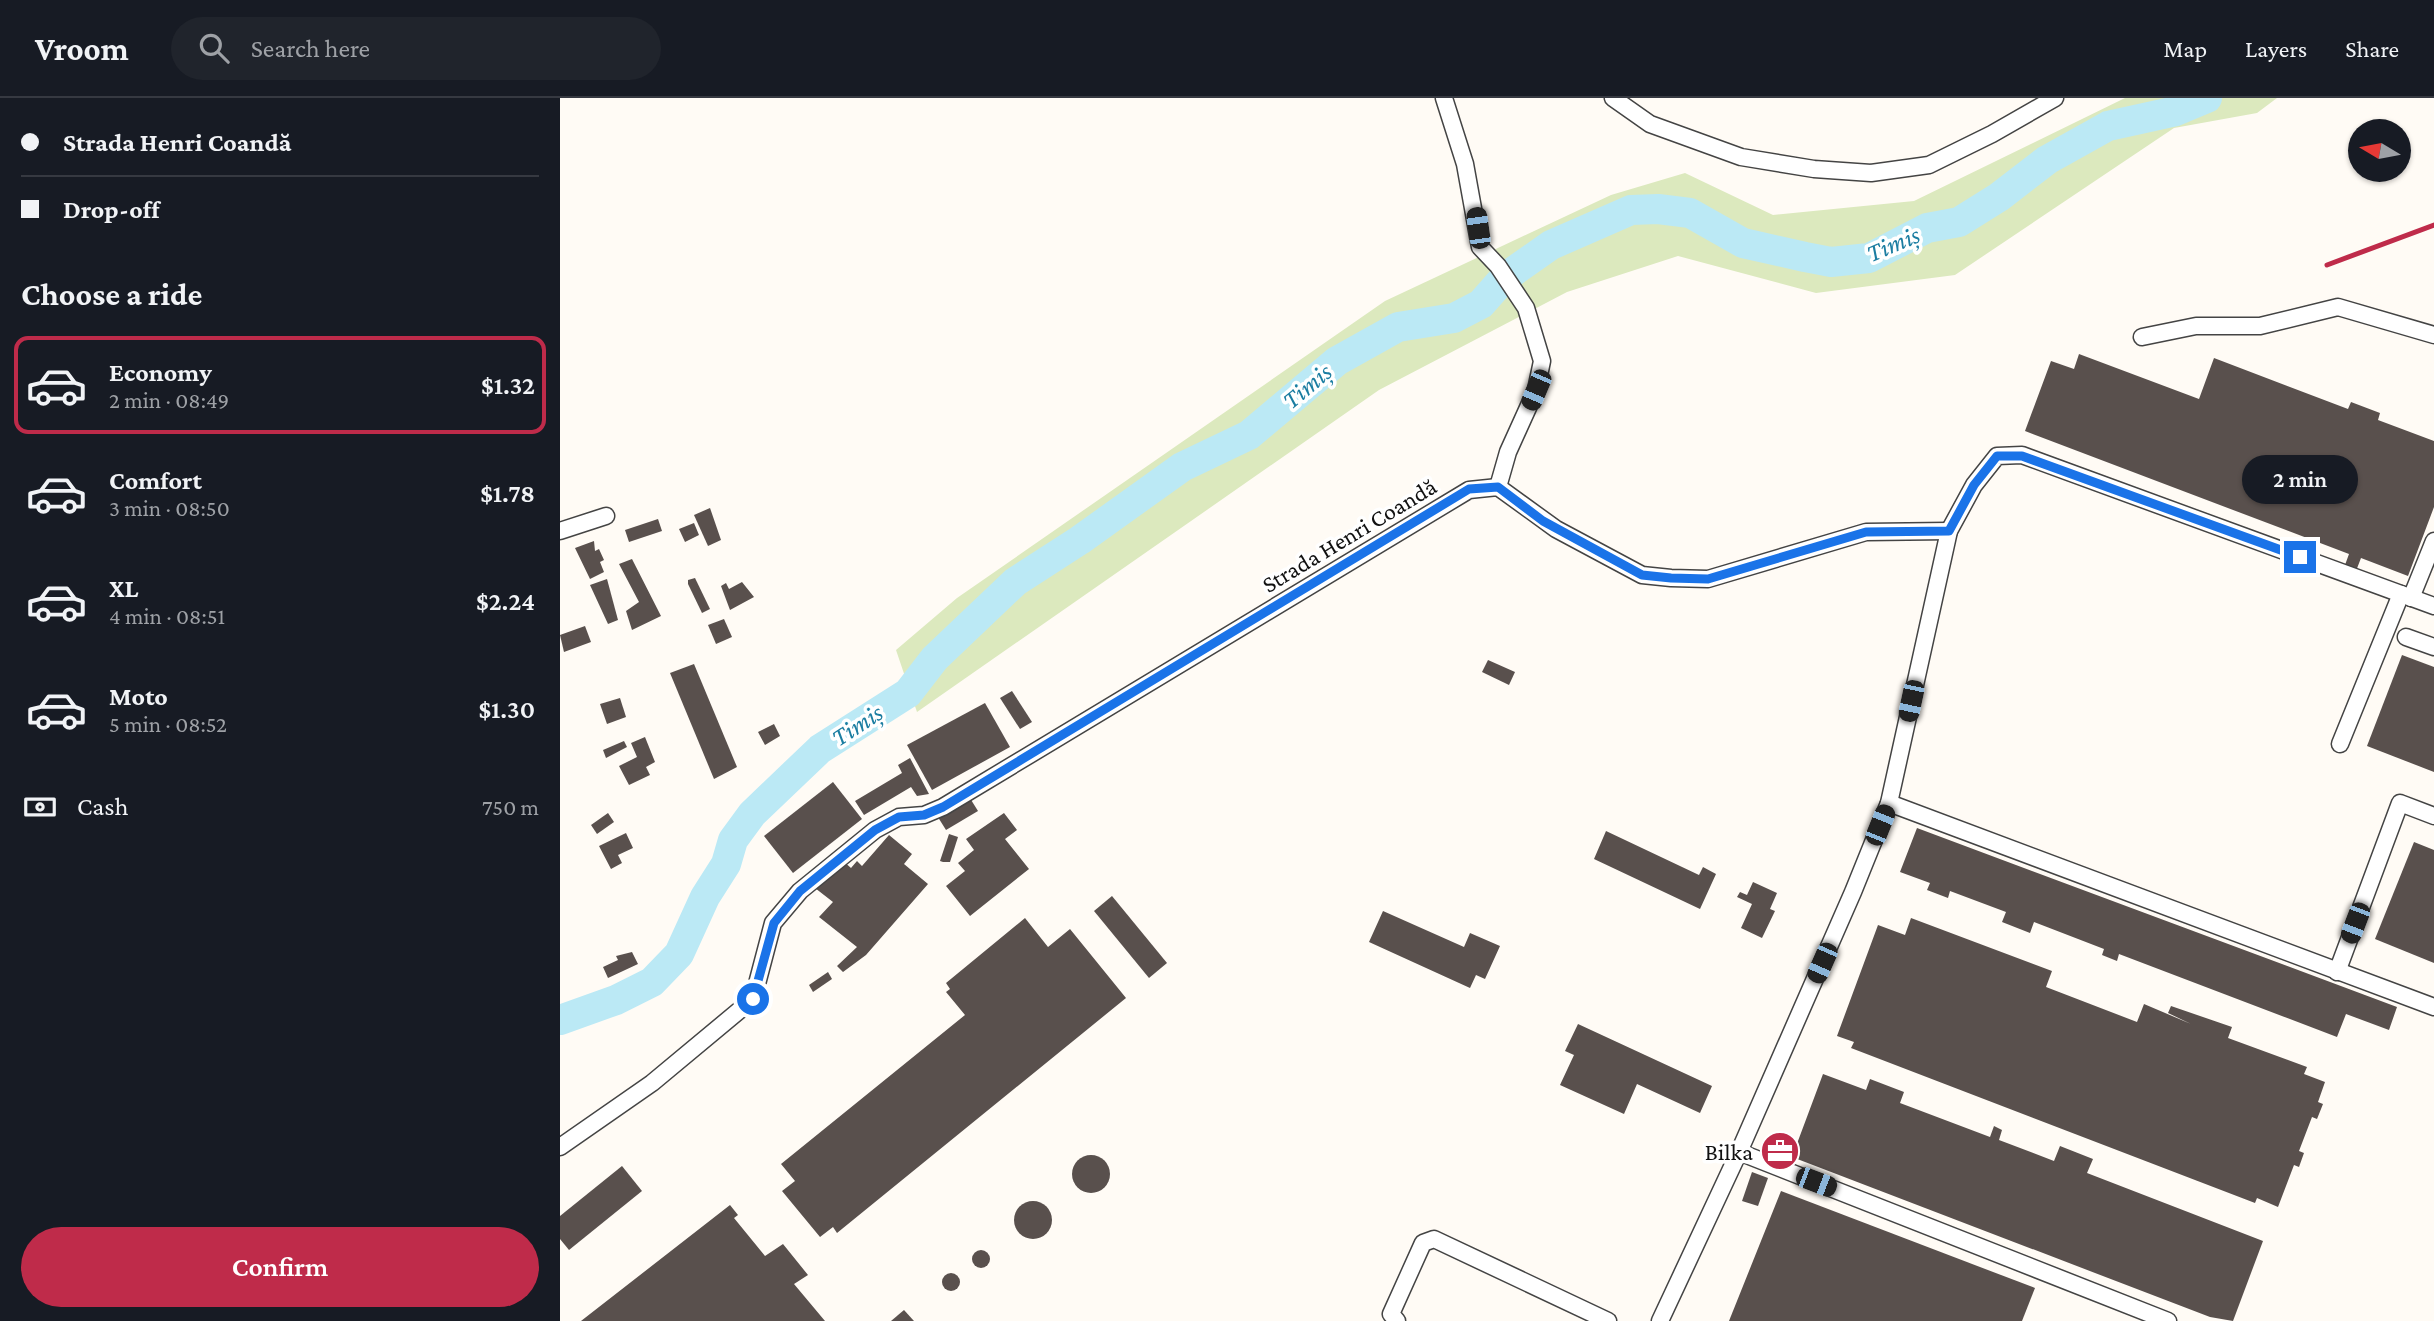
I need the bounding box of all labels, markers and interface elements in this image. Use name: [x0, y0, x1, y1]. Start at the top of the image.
search box: [171, 17, 661, 80]
icon: search: [195, 29, 233, 67]
text: Vroom: [35, 30, 129, 67]
text: Search here: [251, 34, 370, 63]
text: Map: [2163, 35, 2207, 62]
text: Layers: [2245, 35, 2307, 62]
text: Share: [2345, 35, 2399, 62]
north arrow: [2348, 119, 2412, 182]
map controls: [2348, 119, 2411, 182]
text: Strada Henri Coandă: [63, 128, 291, 157]
text: Drop-off: [63, 195, 160, 224]
car: [1465, 206, 1492, 250]
water label: Timiș: [1862, 220, 1924, 269]
text: Choose a ride: [21, 276, 202, 312]
icon: car: [25, 354, 88, 417]
water label: Timiș: [1277, 357, 1338, 416]
text: Economy: [109, 358, 212, 387]
car: [1519, 367, 1554, 413]
text: $1.32: [481, 371, 535, 400]
text: 2 min · 08:49: [109, 387, 229, 413]
callout: 2 min: [2242, 456, 2358, 504]
icon: car: [25, 462, 88, 525]
text: Comfort: [109, 466, 202, 495]
text: 2 min: [2273, 466, 2327, 492]
street label: Strada Henri Coandă: [1257, 472, 1441, 598]
text: $1.78: [480, 479, 535, 508]
text: 3 min · 08:50: [109, 495, 230, 521]
route end: [2284, 541, 2316, 573]
icon: car: [25, 570, 88, 633]
text: XL: [109, 574, 138, 603]
text: $2.24: [476, 587, 535, 616]
text: 4 min · 08:51: [109, 603, 225, 629]
icon: car: [25, 678, 88, 741]
car: [1897, 678, 1926, 724]
text: Moto: [109, 682, 168, 711]
text: $1.30: [478, 695, 535, 724]
water label: Timiș: [826, 698, 889, 753]
text: 5 min · 08:52: [109, 711, 227, 737]
icon: cash: [21, 788, 59, 826]
text: Cash: [77, 792, 128, 821]
text: 750 m: [482, 794, 539, 820]
car: [1863, 802, 1898, 848]
car: [2338, 900, 2373, 946]
car: [1804, 940, 1841, 986]
route start: [737, 983, 769, 1015]
office icon: Bilka: [1759, 1130, 1801, 1172]
place label: Bilka: [1705, 1138, 1753, 1165]
car: [1793, 1165, 1840, 1199]
button: Confirm: [21, 1227, 539, 1307]

